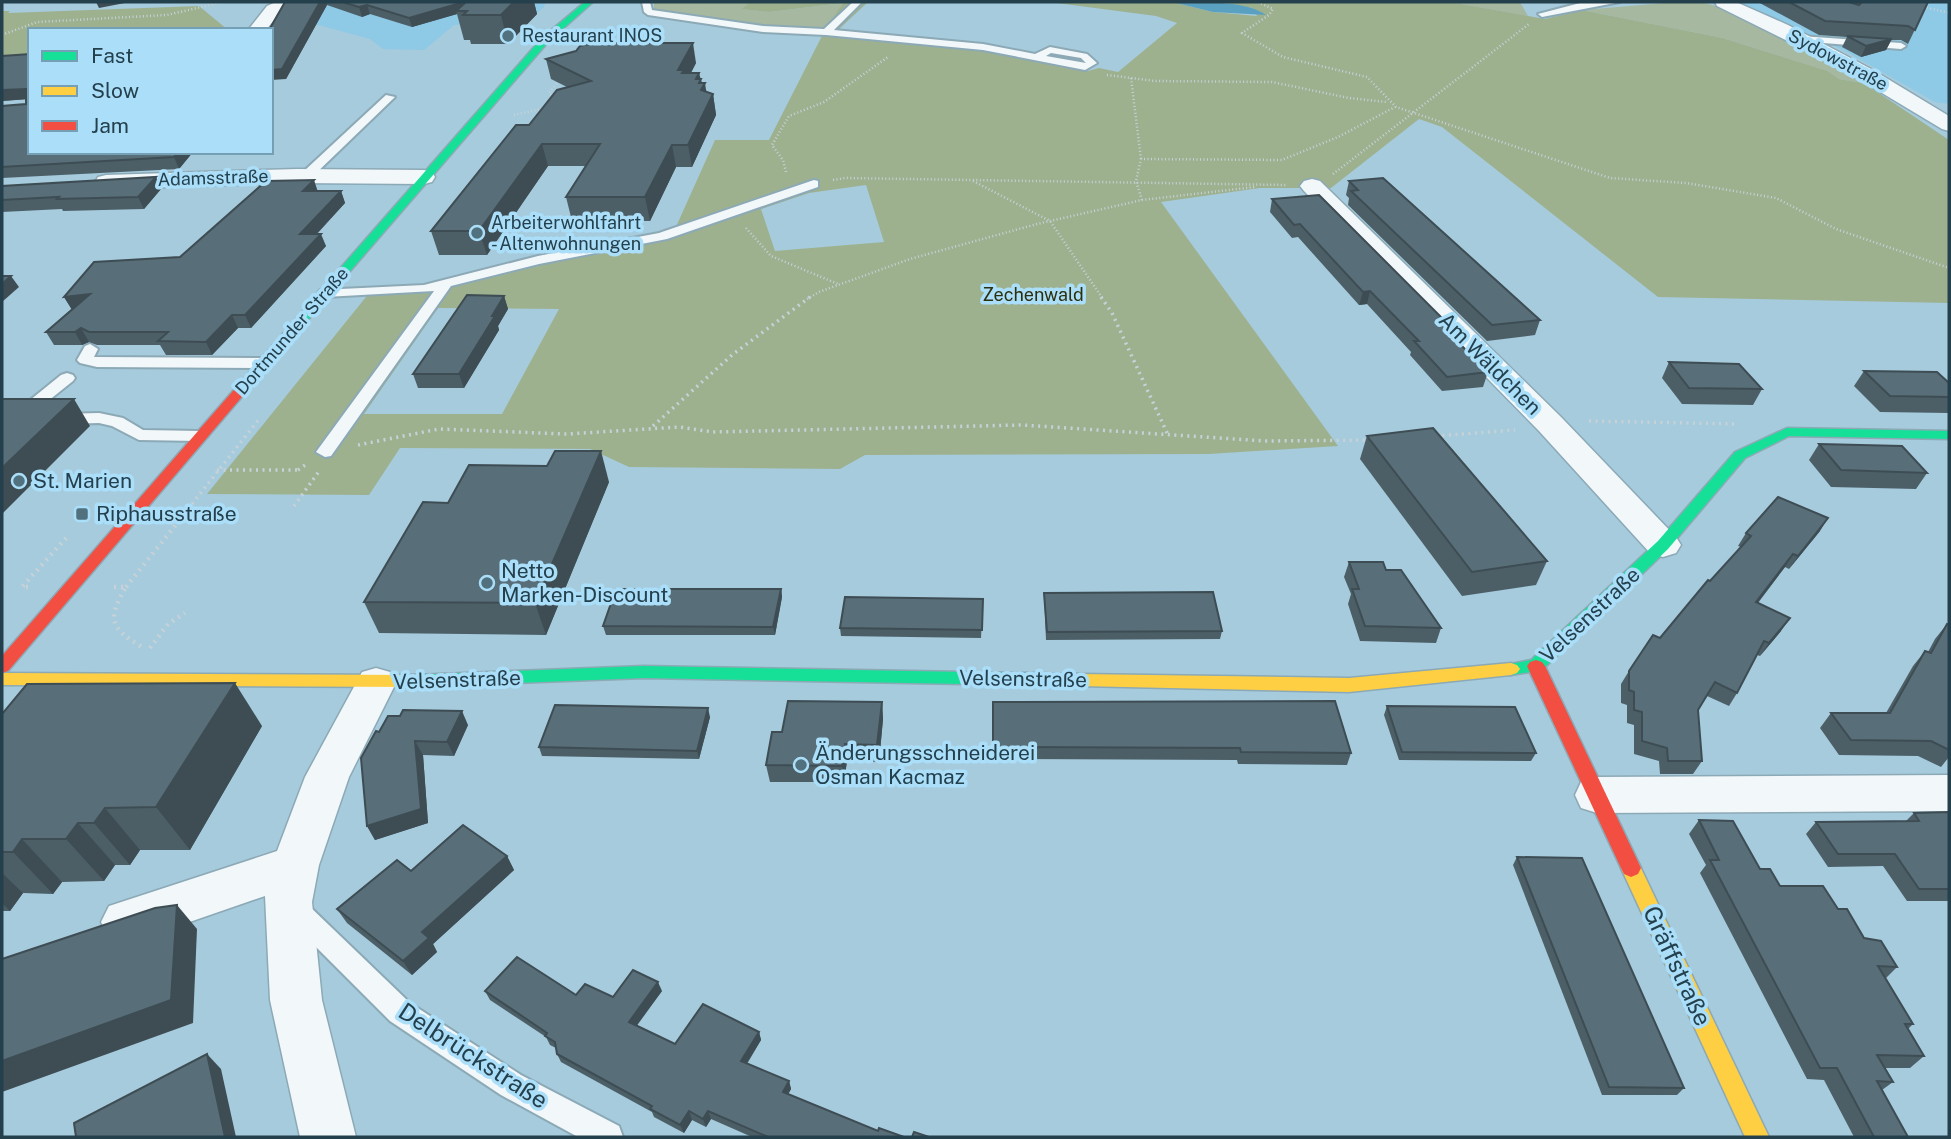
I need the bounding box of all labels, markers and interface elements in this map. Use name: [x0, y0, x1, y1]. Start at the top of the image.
place label: Restaurant INOS: [522, 25, 662, 46]
street label: Sydowstraße: [1785, 25, 1892, 95]
legend: [28, 28, 273, 154]
marker: Restaurant INOS: [500, 28, 516, 44]
text: Fast: [91, 43, 133, 68]
text: Slow: [91, 78, 139, 103]
text: Jam: [91, 113, 129, 138]
street label: Adamsstraße: [157, 165, 269, 190]
place label: Arbeiterwohlfahrt - Altenwohnungen: [491, 212, 641, 254]
marker: Arbeiterwohlfahrt - Altenwohnungen: [469, 225, 485, 241]
street label: Dortmunder Straße: [231, 263, 353, 399]
park label: Zechenwald: [982, 284, 1084, 305]
street label: Am Wäldchen: [1434, 307, 1547, 420]
place label: St. Marien: [33, 468, 132, 493]
marker: St. Marien: [11, 473, 27, 489]
place label: Riphausstraße: [96, 501, 237, 526]
marker: Riphausstraße: [74, 506, 90, 522]
place label: Netto Marken-Discount: [501, 558, 668, 607]
street label: Velsenstraße: [1534, 562, 1645, 667]
marker: Netto Marken-Discount: [479, 575, 495, 591]
street label: Velsenstraße: [393, 665, 521, 694]
street label: Velsenstraße: [959, 665, 1087, 692]
place label: Änderungsschneiderei Osman Kacmaz: [815, 740, 1035, 789]
marker: Änderungsschneiderei Osman Kacmaz: [793, 757, 809, 773]
street label: Gräffstraße: [1638, 901, 1718, 1030]
street label: Delbrückstraße: [394, 997, 553, 1114]

